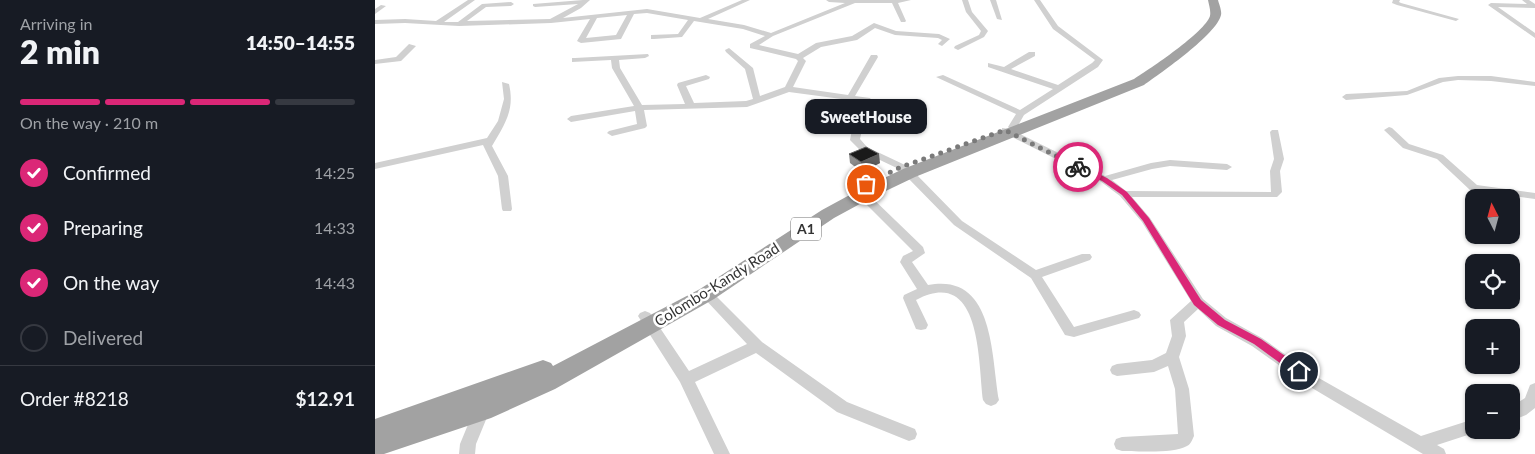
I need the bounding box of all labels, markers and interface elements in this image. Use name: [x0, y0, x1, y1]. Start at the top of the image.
text: Arriving in: [20, 14, 93, 33]
text: 14:50–14:55: [246, 31, 355, 54]
text: 2 min: [20, 32, 100, 71]
callout: SweetHouse: [805, 99, 927, 134]
text: SweetHouse: [820, 107, 912, 126]
text: On the way · 210 m: [20, 113, 158, 132]
courier: [1053, 142, 1103, 192]
icon: bike: [1064, 153, 1092, 181]
icon: check: [20, 159, 48, 187]
text: Confirmed: [63, 161, 151, 184]
text: 14:25: [314, 163, 355, 182]
pin: [845, 163, 887, 205]
icon: bag: [852, 170, 880, 198]
north arrow: [1465, 189, 1520, 244]
map controls: [1465, 189, 1520, 439]
icon: check: [20, 214, 48, 242]
text: Preparing: [63, 216, 143, 239]
text: 14:33: [314, 218, 355, 237]
road number: A1: [791, 218, 821, 240]
street label: Colombo-Kandy Road: [651, 238, 782, 330]
button: locate: [1465, 254, 1520, 309]
icon: check: [20, 269, 48, 297]
text: On the way: [63, 271, 159, 294]
text: 14:43: [314, 273, 355, 292]
button: +: [1465, 319, 1520, 374]
text: Delivered: [63, 326, 143, 349]
pin: [1278, 350, 1320, 392]
icon: home: [1285, 357, 1313, 385]
button: −: [1465, 384, 1520, 439]
text: Order #8218: [20, 387, 129, 410]
text: $12.91: [295, 387, 355, 410]

